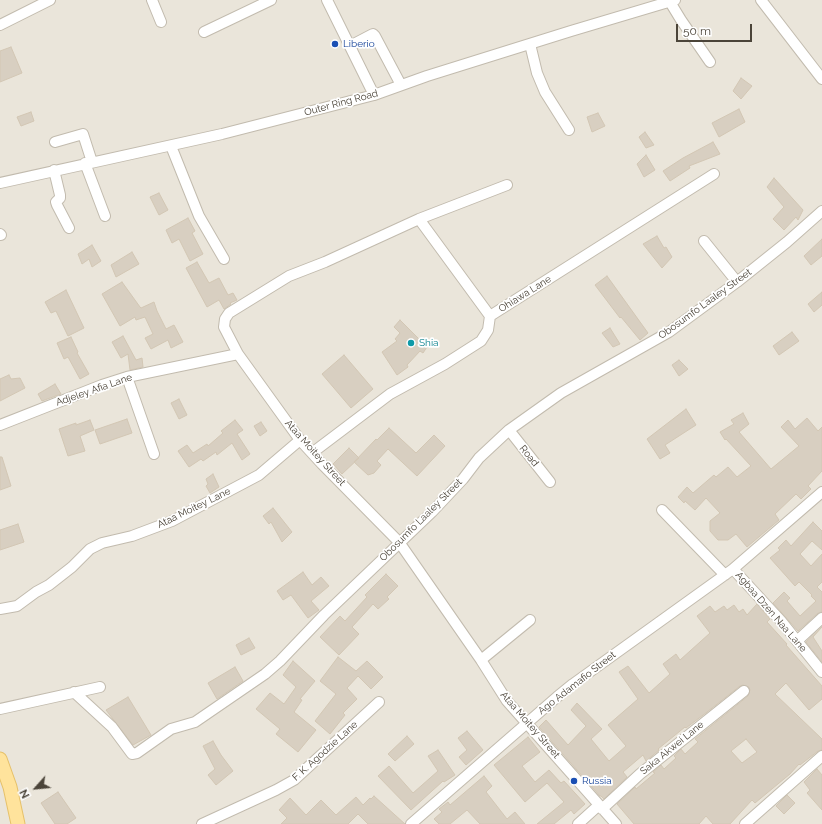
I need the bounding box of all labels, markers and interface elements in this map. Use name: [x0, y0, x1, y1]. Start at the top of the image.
scale bar: [678, 16, 754, 42]
text: 50 m: [683, 24, 711, 38]
place label: Liberio: [343, 38, 375, 50]
marker: Liberio: [330, 39, 340, 49]
street label: Outer Ring Road: [303, 87, 379, 119]
street label: Obosumfo Laaley Street: [656, 266, 754, 342]
street label: Ohiawa Lane: [496, 273, 554, 315]
place label: Shia: [419, 337, 439, 349]
marker: Shia: [406, 338, 416, 348]
street label: Adjeley Afia Lane: [54, 371, 134, 409]
street label: Ataa Moitey Street: [282, 417, 348, 489]
street label: Road: [517, 443, 541, 469]
street label: Obosumfo Laaley Street: [377, 476, 465, 564]
street label: Ataa Moitey Lane: [155, 485, 233, 531]
street label: Agbaa Dzen Naa Lane: [733, 569, 809, 655]
street label: Ago Adamafio Street: [536, 649, 618, 717]
street label: Ataa Moitey Street: [498, 689, 562, 761]
street label: F. K. Agodzie Lane: [290, 719, 360, 783]
street label: Saka Akwei Lane: [638, 719, 706, 777]
north arrow: [16, 768, 56, 808]
place label: Russia: [582, 775, 612, 787]
marker: Russia: [569, 776, 579, 786]
text: N: [17, 787, 33, 800]

